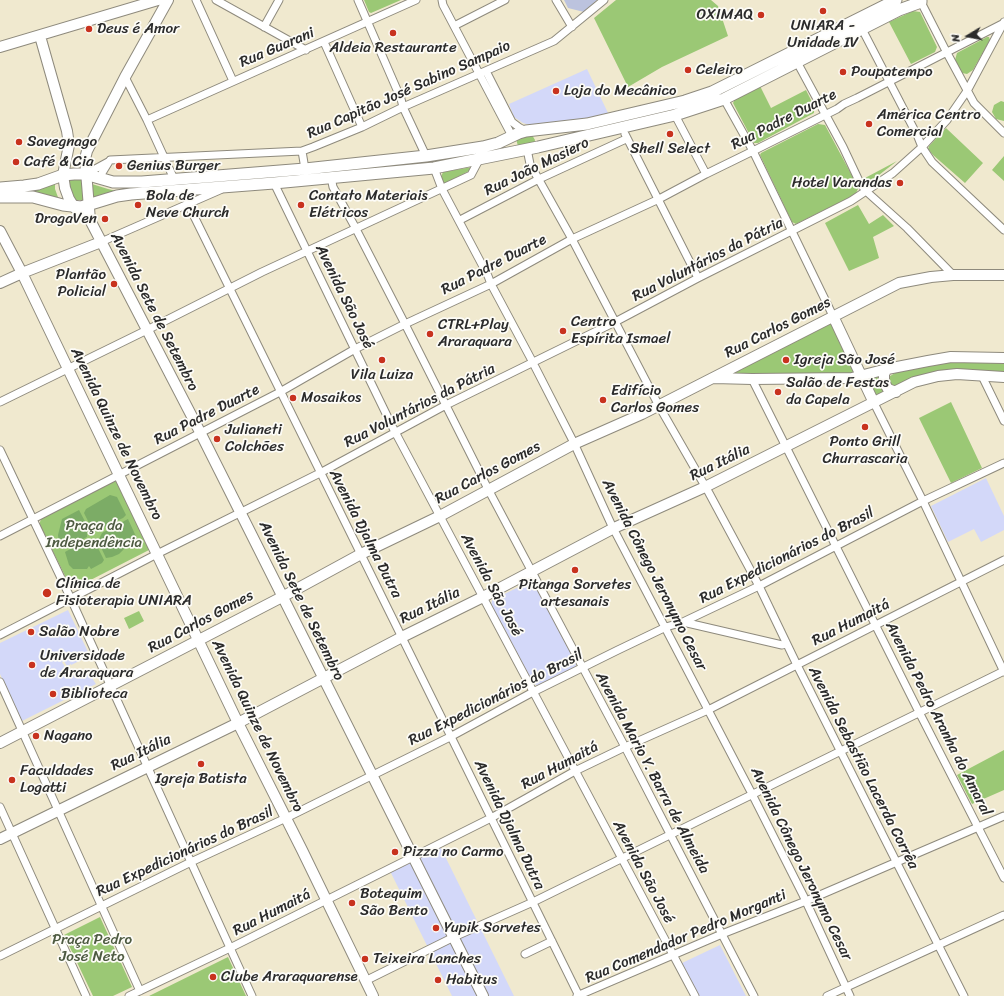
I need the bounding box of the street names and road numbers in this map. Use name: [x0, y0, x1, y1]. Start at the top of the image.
street label: Rua Guarani: [237, 24, 317, 72]
street label: Rua Capitão José Sabino Sampaio: [305, 37, 513, 143]
street label: Rua Padre Duarte: [729, 86, 839, 154]
street label: Rua João Masiero: [482, 134, 592, 200]
street label: Rua Voluntários da Pátria: [630, 214, 786, 306]
street label: Avenida Sete de Setembro: [106, 230, 202, 394]
street label: Rua Padre Duarte: [439, 231, 549, 299]
street label: Avenida São José: [311, 242, 377, 352]
street label: Rua Carlos Gomes: [722, 294, 834, 362]
street label: Avenida Quinze de Novembro: [66, 345, 166, 523]
street label: Rua Voluntários da Pátria: [342, 360, 498, 452]
street label: Rua Padre Duarte: [152, 381, 262, 449]
street label: Rua Carlos Gomes: [432, 438, 544, 508]
street label: Rua Itália: [687, 441, 753, 485]
street label: Avenida Djalma Dutra: [325, 467, 405, 601]
street label: Avenida Cônego Jeronymo Cesar: [598, 476, 710, 674]
street label: Rua Expedicionários do Brasil: [697, 504, 877, 608]
street label: Avenida Sete de Setembro: [254, 518, 348, 684]
street label: Avenida São José: [456, 531, 526, 639]
street label: Rua Itália: [397, 584, 463, 628]
street label: Rua Carlos Gomes: [145, 587, 257, 657]
street label: Rua Humaitá: [809, 596, 893, 650]
street label: Avenida Pedro Aranha do Amaral: [881, 619, 995, 819]
street label: Avenida Quinze de Novembro: [207, 637, 307, 815]
street label: Rua Expedicionários do Brasil: [406, 646, 586, 750]
street label: Avenida Sebastião Lacerda Corrêa: [804, 664, 922, 872]
street label: Avenida Mario Y. Barra de Almeida: [591, 669, 713, 877]
street label: Rua Itália: [108, 731, 174, 775]
street label: Rua Humaitá: [518, 738, 602, 794]
street label: Avenida Djalma Dutra: [470, 757, 548, 893]
street label: Avenida Cônego Jeronymo Cesar: [746, 764, 856, 964]
street label: Rua Expedicionários do Brasil: [94, 803, 276, 901]
street label: Avenida São José: [608, 818, 678, 926]
street label: Rua Humaitá: [230, 886, 314, 940]
street label: Rua Comendador Pedro Morganti: [583, 886, 789, 988]

